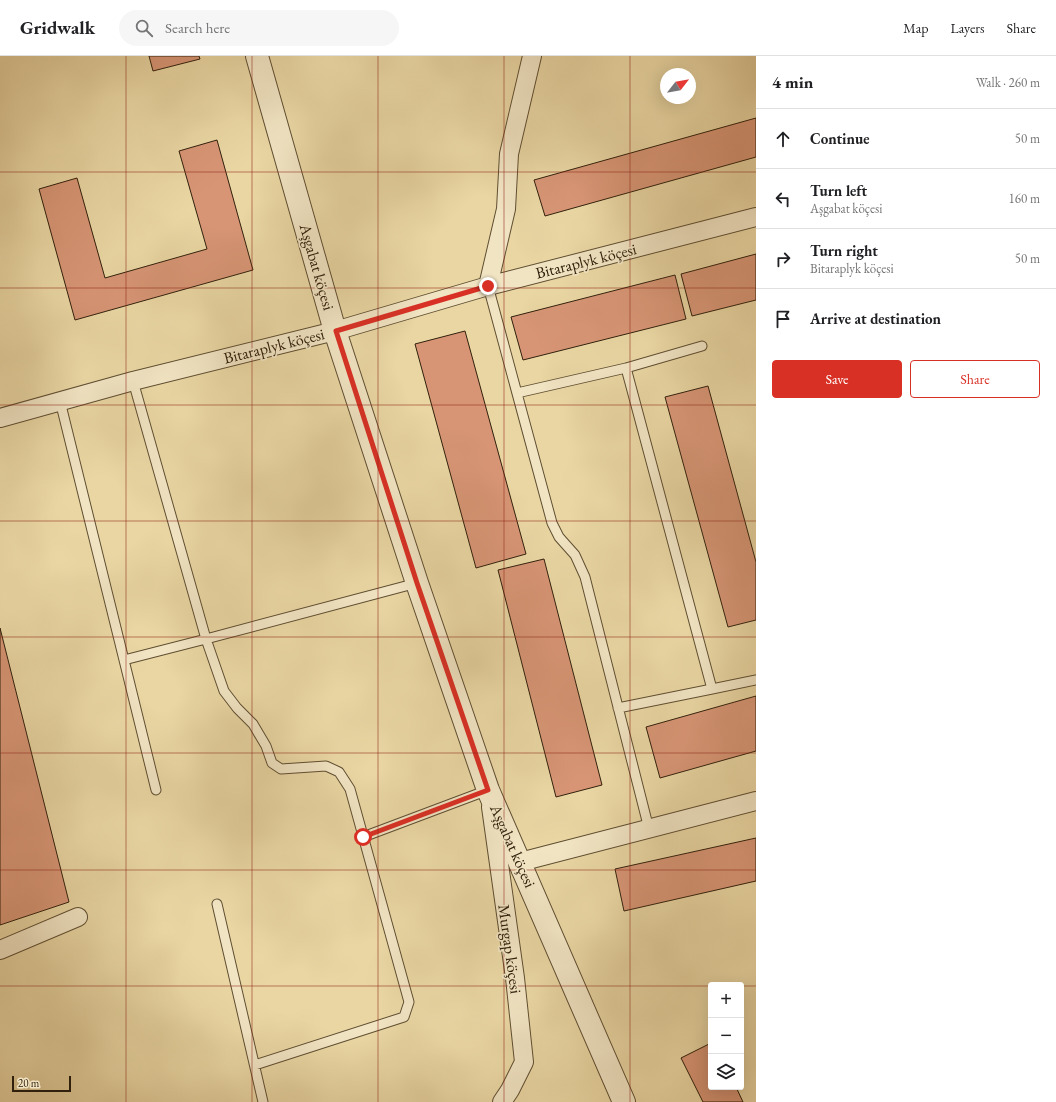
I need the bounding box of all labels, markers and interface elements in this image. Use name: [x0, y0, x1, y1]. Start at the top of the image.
search box: [119, 10, 399, 46]
text: Gridwalk: [20, 15, 95, 40]
icon: search: [133, 17, 155, 39]
text: Search here: [165, 18, 230, 37]
text: Map: [903, 19, 928, 37]
text: Layers: [950, 19, 985, 37]
text: Share: [1007, 19, 1036, 37]
north arrow: [660, 68, 696, 104]
text: 4 min: [772, 71, 813, 93]
text: Walk · 260 m: [976, 74, 1040, 91]
icon: ahead: [772, 128, 794, 150]
text: Continue: [810, 129, 870, 148]
text: 50 m: [1015, 130, 1040, 147]
text: Turn left: [810, 181, 867, 200]
icon: left: [772, 188, 794, 210]
text: 160 m: [1009, 190, 1040, 207]
text: Aşgabat köçesi: [810, 200, 882, 217]
street label: Aşgabat köçesi: [294, 220, 339, 313]
street label: Bitaraplyk köçesi: [533, 238, 639, 284]
text: Turn right: [810, 241, 878, 260]
icon: right: [772, 248, 794, 270]
text: 50 m: [1015, 250, 1040, 267]
text: Bitaraplyk köçesi: [810, 260, 894, 277]
route end: [479, 277, 497, 295]
icon: arrive: [772, 308, 794, 330]
text: Arrive at destination: [810, 309, 941, 328]
street label: Bitaraplyk köçesi: [221, 323, 327, 369]
button: Save: [772, 360, 902, 398]
button: Share: [910, 360, 1040, 398]
street label: Aşgabat köçesi: [485, 800, 541, 891]
route start: [354, 828, 372, 846]
street label: Murgap köçesi: [493, 903, 527, 995]
map controls: [708, 982, 744, 1090]
button: +: [708, 982, 744, 1018]
button: −: [708, 1018, 744, 1054]
button: layers: [708, 1054, 744, 1090]
scale bar: [12, 1074, 71, 1093]
text: 20 m: [18, 1076, 39, 1090]

